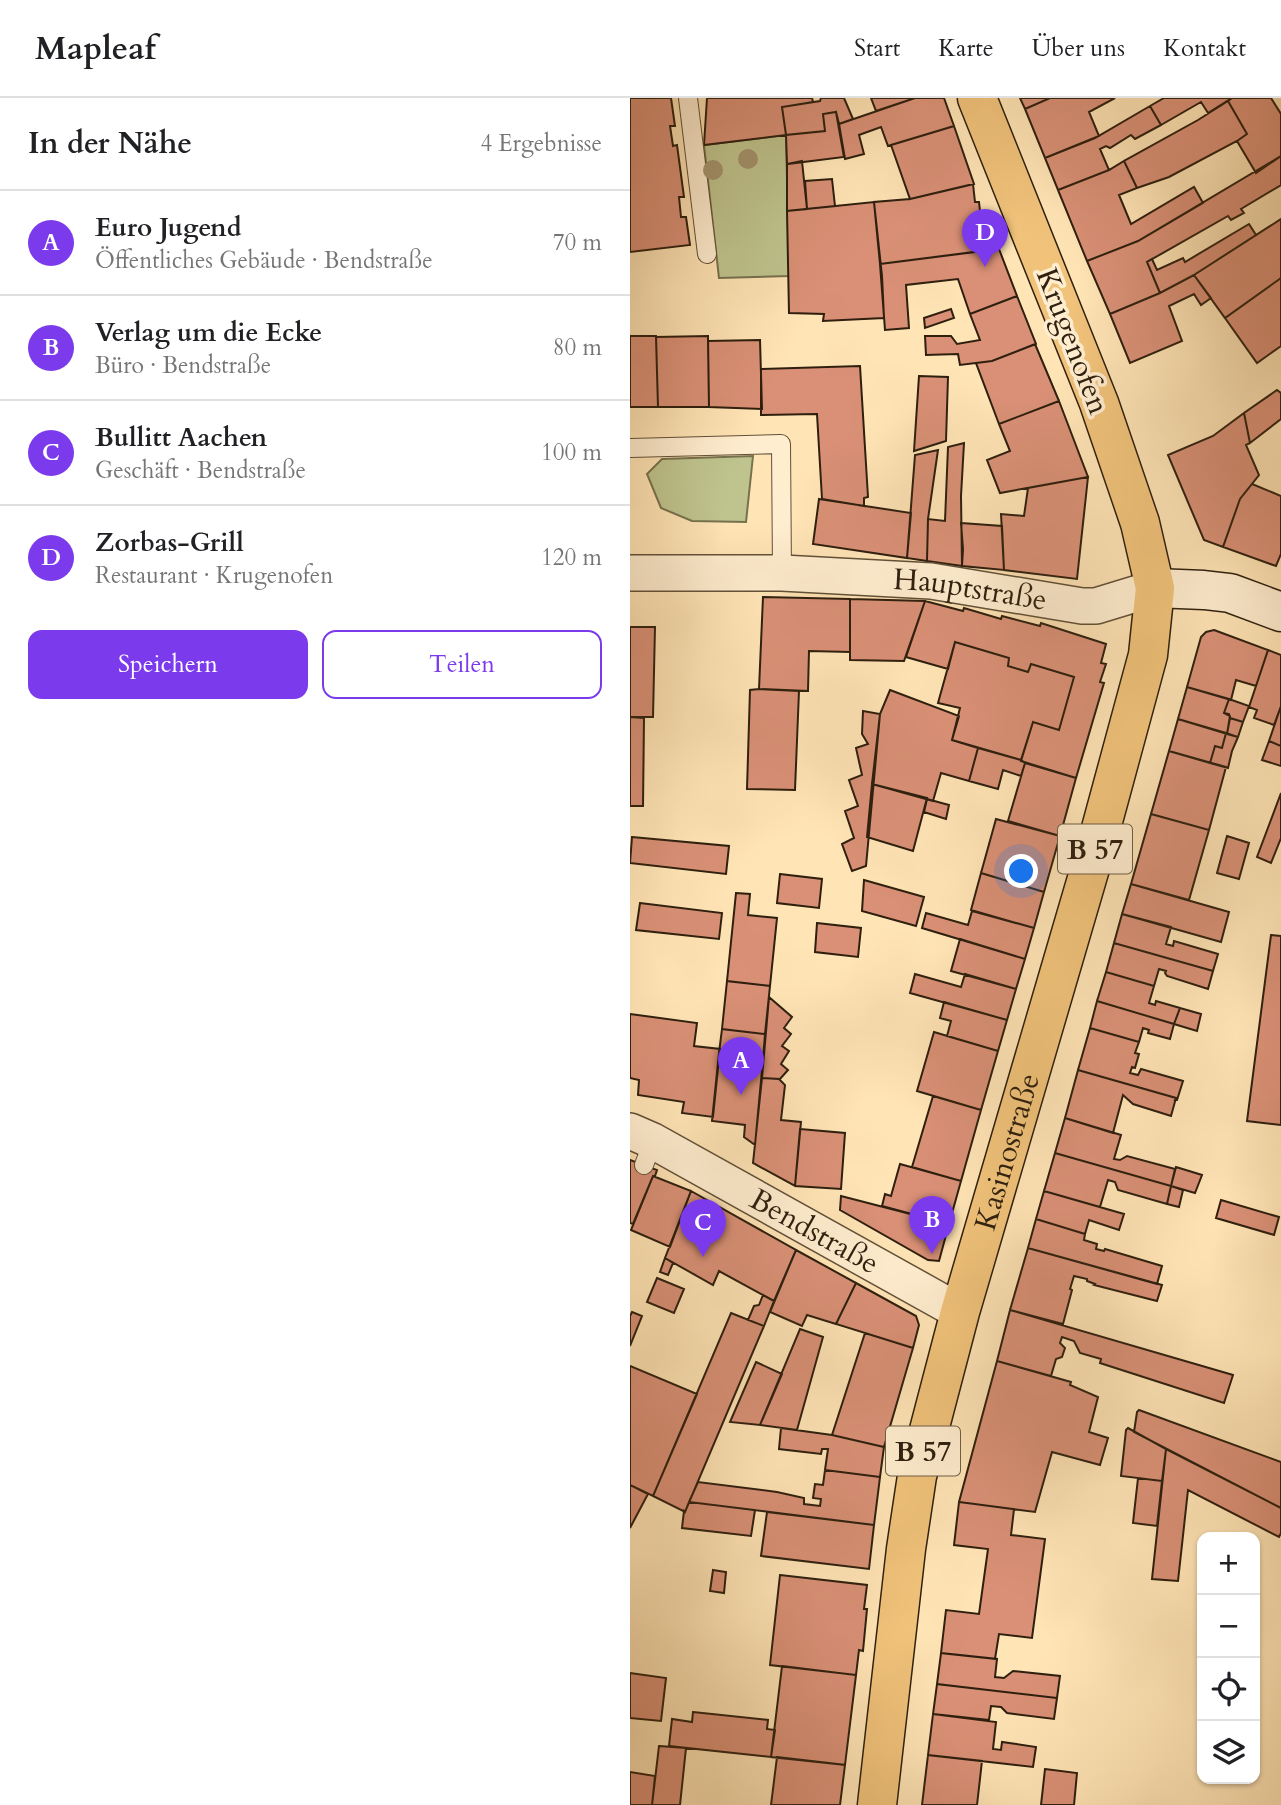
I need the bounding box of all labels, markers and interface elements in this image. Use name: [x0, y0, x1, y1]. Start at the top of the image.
text: Mapleaf: [35, 26, 156, 71]
text: Start: [854, 32, 900, 65]
text: Karte: [938, 32, 994, 65]
text: Über uns: [1032, 32, 1125, 65]
text: Kontakt: [1163, 32, 1246, 65]
text: In der Nähe: [28, 123, 192, 164]
text: 4 Ergebnisse: [480, 128, 602, 159]
pin: D: [962, 209, 1008, 267]
text: Euro Jugend: [95, 210, 242, 245]
text: A: [42, 227, 60, 258]
text: 70 m: [553, 227, 602, 258]
text: Öffentliches Gebäude · Bendstraße: [95, 245, 433, 276]
street label: Krugenofen: [1026, 262, 1119, 420]
text: Verlag um die Ecke: [95, 315, 322, 350]
text: B: [43, 332, 59, 363]
text: 80 m: [553, 332, 602, 363]
text: Büro · Bendstraße: [95, 350, 271, 381]
text: Bullitt Aachen: [95, 420, 267, 455]
text: C: [42, 437, 60, 468]
text: 100 m: [541, 437, 602, 468]
text: Geschäft · Bendstraße: [95, 455, 306, 486]
text: Zorbas-Grill: [95, 525, 244, 560]
text: D: [41, 542, 61, 573]
text: 120 m: [541, 542, 602, 573]
street label: Hauptstraße: [892, 559, 1050, 621]
text: Restaurant · Krugenofen: [95, 560, 333, 591]
button: Speichern: [28, 630, 308, 699]
button: Teilen: [322, 630, 602, 699]
road number: B 57: [1058, 824, 1132, 874]
your location: [1004, 854, 1038, 888]
pin: A: [718, 1037, 764, 1095]
street label: Kasinostraße: [965, 1068, 1050, 1235]
street label: Bendstraße: [742, 1179, 886, 1284]
pin: B: [909, 1196, 955, 1254]
pin: C: [680, 1199, 726, 1257]
road number: B 57: [886, 1426, 960, 1476]
map controls: [1197, 1532, 1260, 1784]
button: +: [1197, 1532, 1260, 1595]
button: −: [1197, 1595, 1260, 1658]
button: locate: [1197, 1658, 1260, 1721]
button: layers: [1197, 1721, 1260, 1784]

